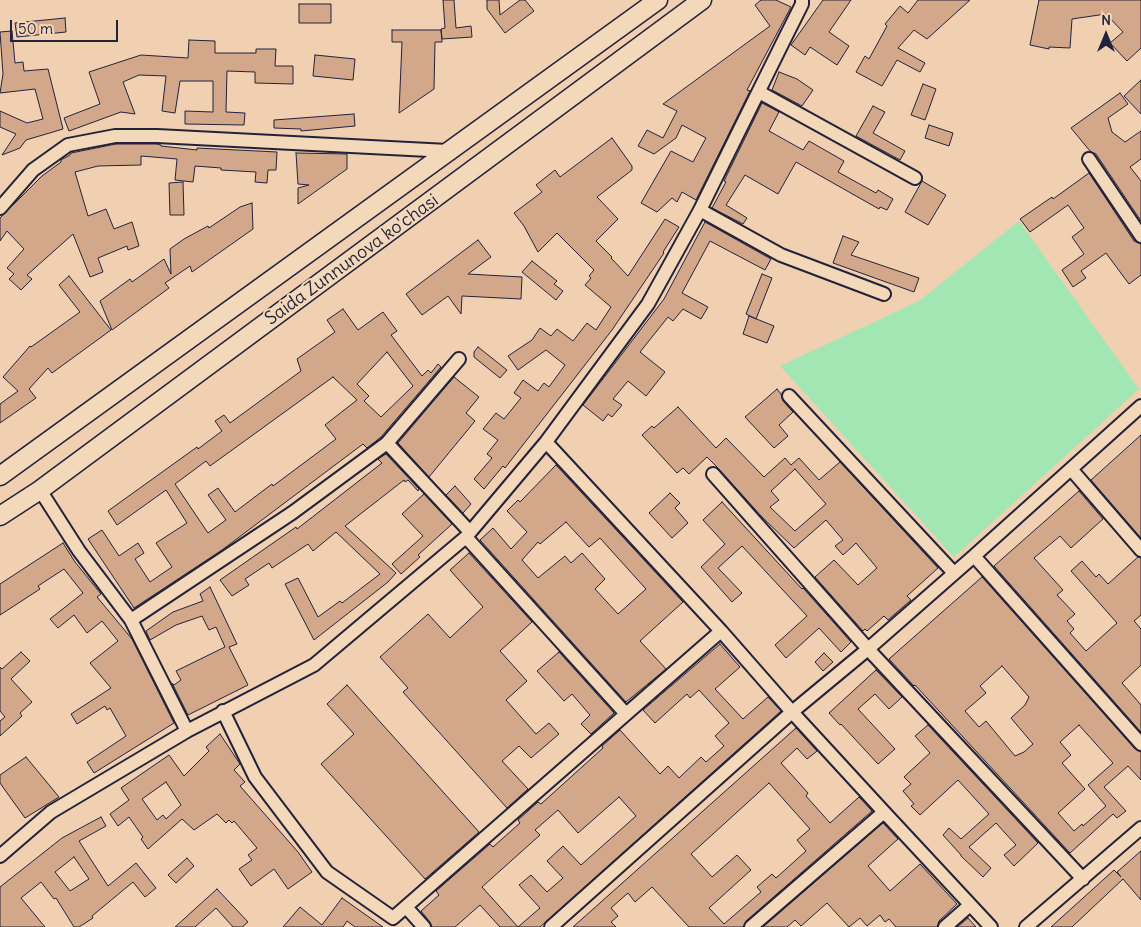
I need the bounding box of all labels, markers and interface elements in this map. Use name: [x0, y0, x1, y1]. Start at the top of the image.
scale bar: [12, 10, 120, 42]
north arrow: [1081, 10, 1131, 60]
text: N: [1101, 11, 1111, 29]
text: 50 m: [18, 19, 53, 38]
street label: Saida Zunnunova ko'chasi: [261, 190, 443, 330]

